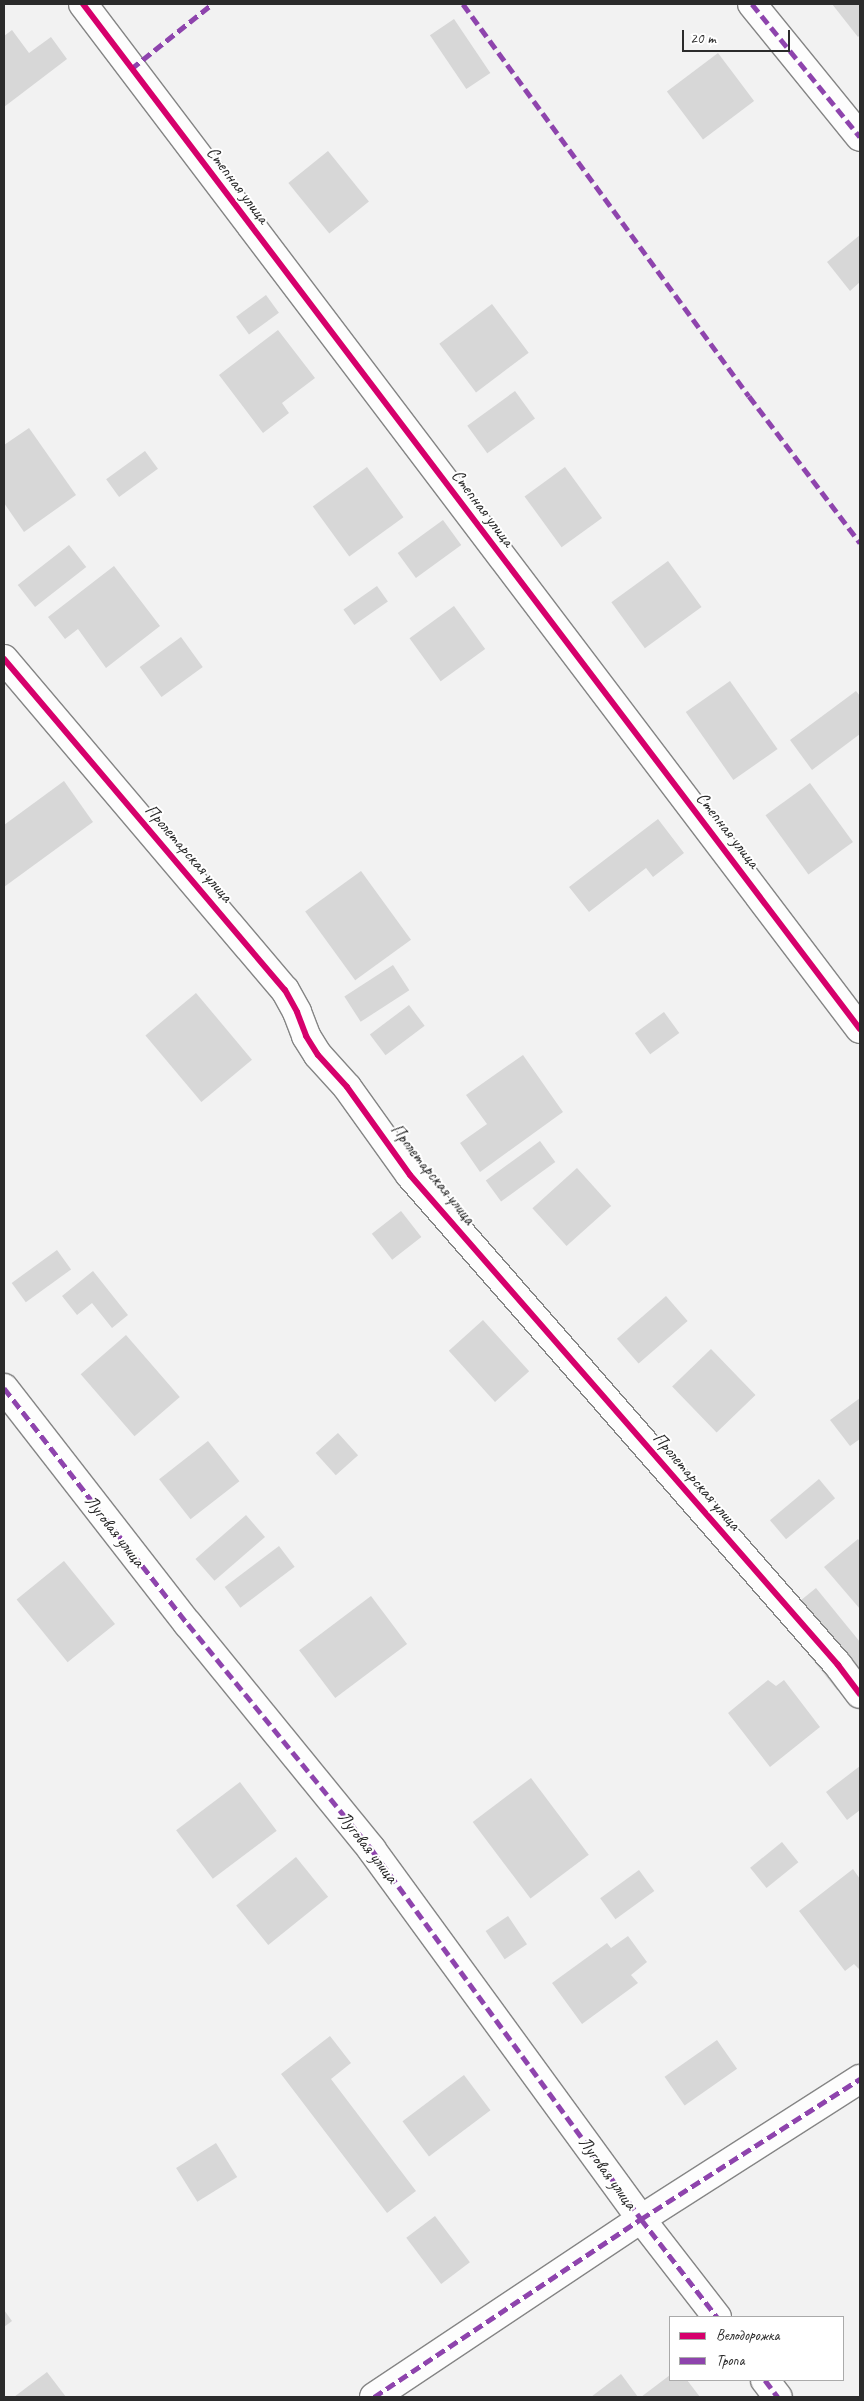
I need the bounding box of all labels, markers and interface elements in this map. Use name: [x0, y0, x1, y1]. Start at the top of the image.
scale bar: [684, 20, 792, 52]
text: 20 m: [690, 29, 716, 48]
street label: Степная улица: [202, 142, 274, 228]
street label: Степная улица: [447, 465, 519, 551]
street label: Степная улица: [691, 788, 765, 872]
street label: Пролетарская улица: [140, 799, 238, 907]
street label: Пролетарская улица: [385, 1119, 481, 1229]
street label: Пролетарская улица: [648, 1427, 746, 1535]
street label: Луговая улица: [80, 1490, 150, 1572]
street label: Луговая улица: [333, 1806, 403, 1888]
street label: Луговая улица: [574, 2132, 642, 2214]
legend: [669, 2316, 844, 2381]
text: Велодорожка: [716, 2326, 779, 2345]
text: Тропа: [716, 2351, 744, 2370]

